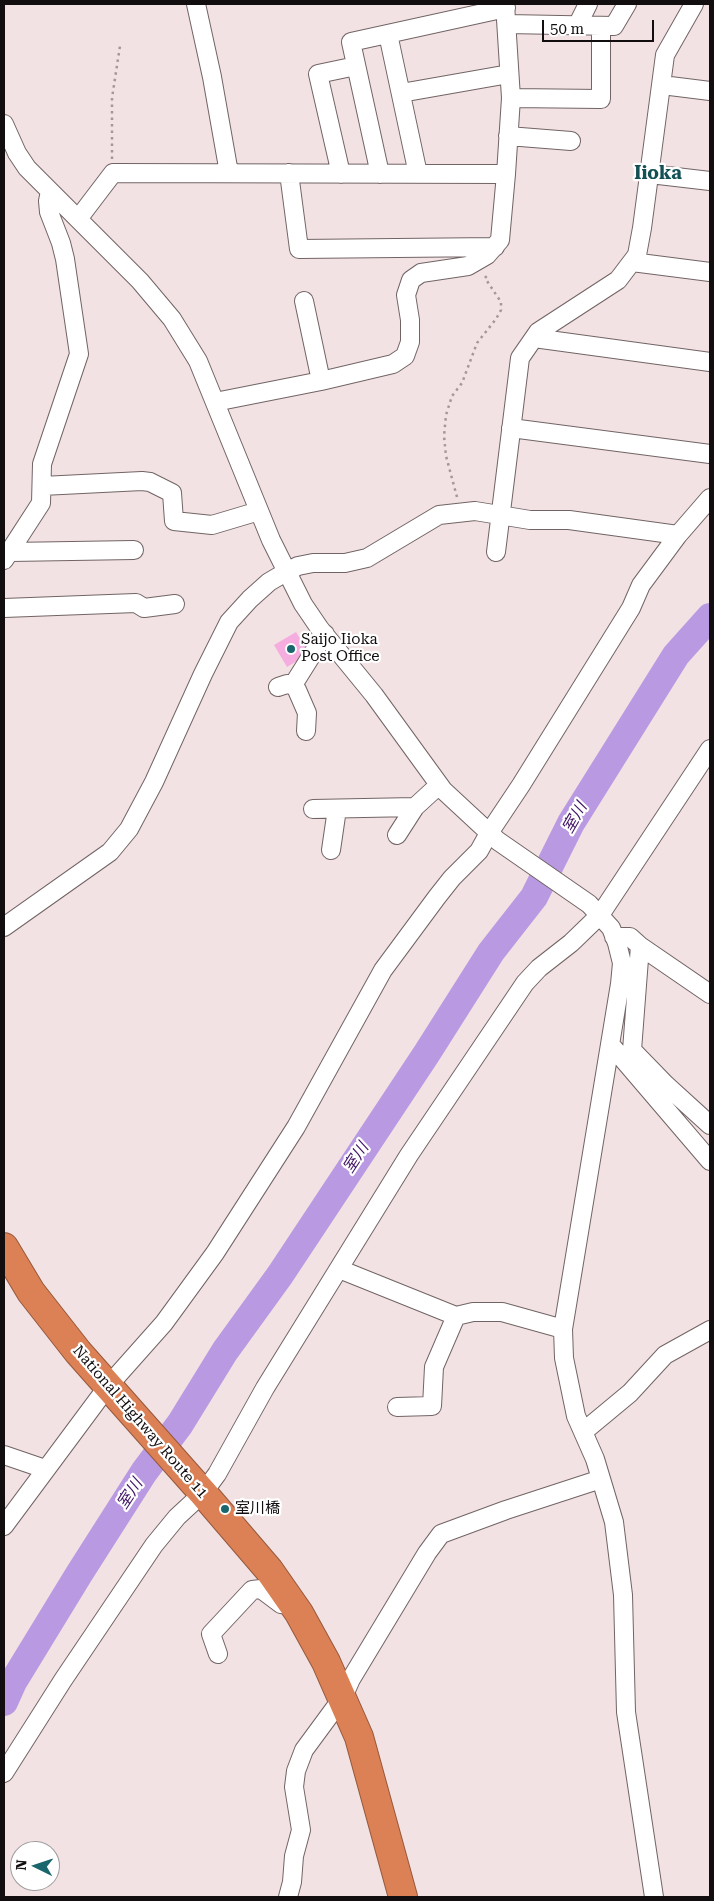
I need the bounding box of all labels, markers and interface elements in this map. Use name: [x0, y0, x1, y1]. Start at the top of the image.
scale bar: [544, 10, 656, 42]
text: 50 m: [550, 20, 584, 38]
district label: Iioka: [634, 163, 682, 185]
place label: Saijo Iioka Post Office: [301, 631, 380, 666]
marker: Saijo Iioka Post Office: [285, 643, 297, 655]
water label: 室川: [559, 799, 591, 837]
water label: 室川: [339, 1139, 373, 1177]
street label: National Highway Route 11: [69, 1342, 211, 1502]
water label: 室川: [113, 1475, 147, 1513]
place label: 室川橋: [235, 1500, 280, 1518]
marker: 室川橋: [219, 1503, 231, 1515]
north arrow: [10, 1841, 60, 1891]
text: N: [13, 1859, 29, 1871]

